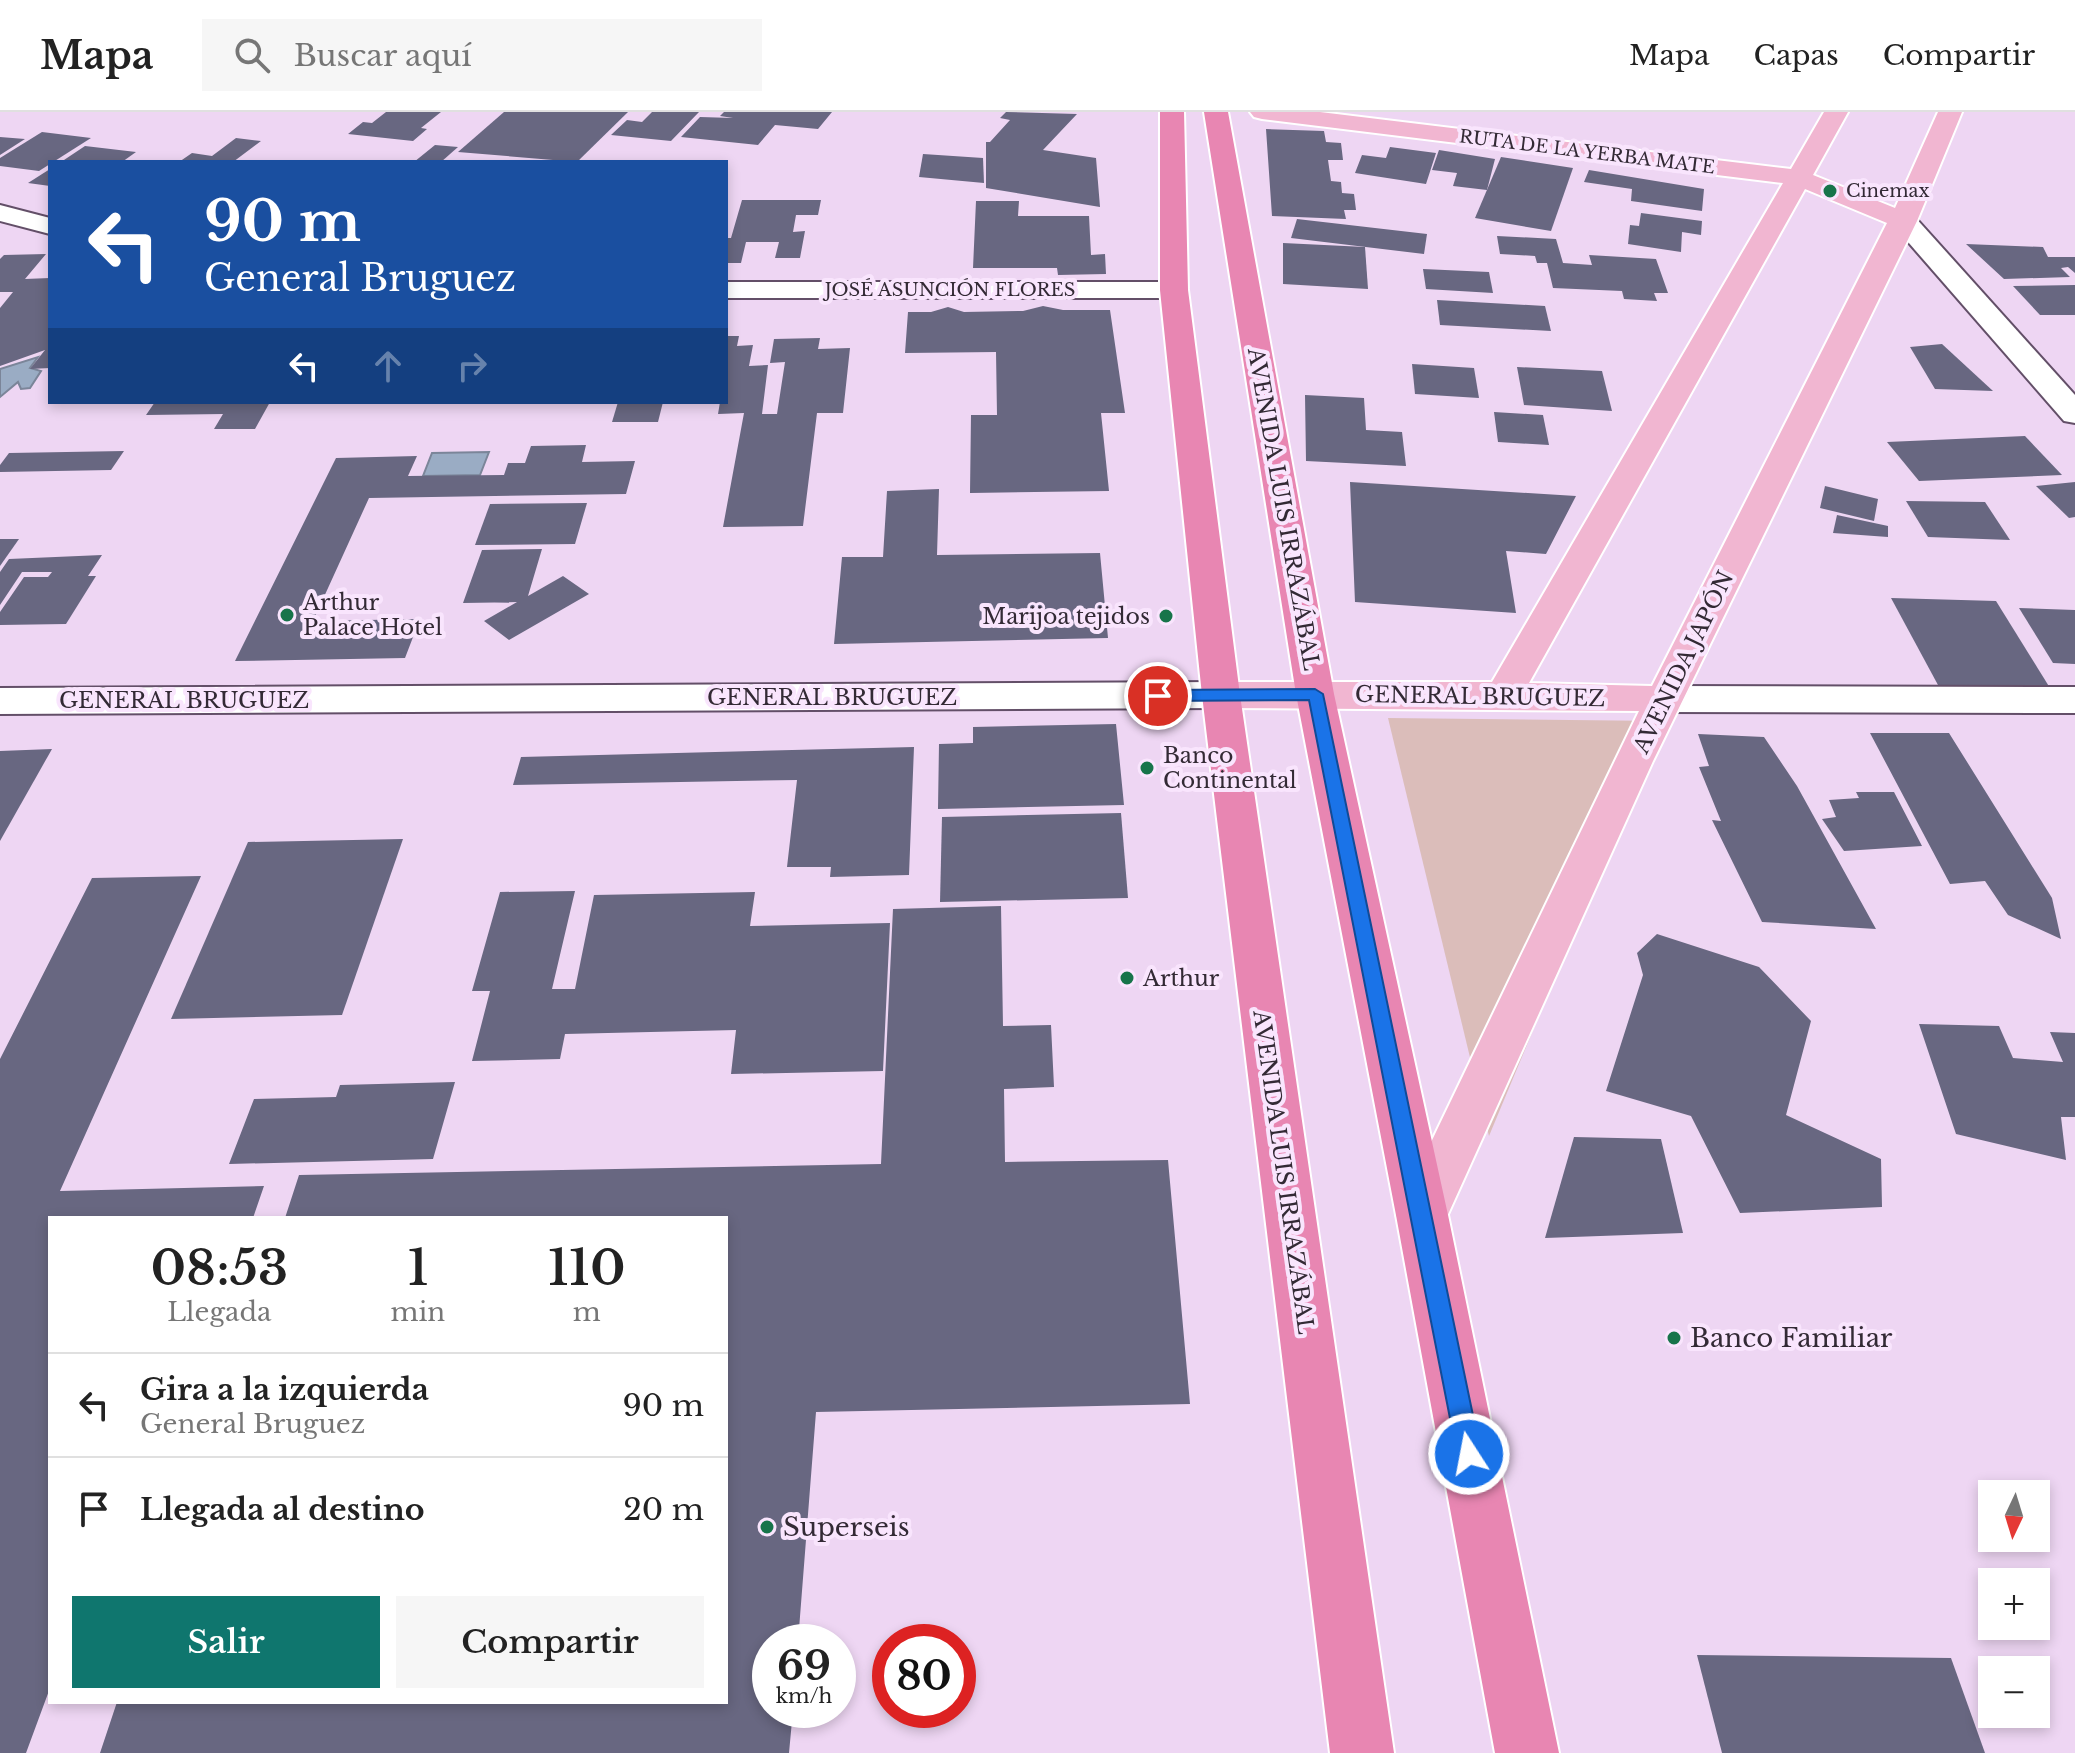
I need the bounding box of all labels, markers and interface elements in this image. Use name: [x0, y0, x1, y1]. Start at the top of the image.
search box: [202, 19, 762, 91]
text: Mapa: [40, 32, 154, 79]
icon: search: [230, 33, 274, 77]
text: Buscar aquí: [294, 37, 472, 74]
text: Mapa: [1629, 38, 1710, 73]
text: Capas: [1754, 38, 1839, 73]
text: Compartir: [1883, 38, 2035, 73]
street label: RUTA DE LA YERBA MATE: [1458, 125, 1716, 179]
place label: Cinemax: [1846, 180, 1930, 202]
marker: Cinemax: [1821, 182, 1839, 200]
text: 90 m: [204, 187, 361, 256]
icon: left: [72, 192, 176, 296]
text: General Bruguez: [204, 256, 516, 301]
street label: JOSÉ ASUNCIÓN FLORES: [823, 278, 1075, 301]
icon: left: [282, 344, 326, 388]
icon: ahead: [366, 344, 410, 388]
icon: right: [450, 344, 494, 388]
street label: AVENIDA LUIS IRRAZÁBAL: [1242, 344, 1326, 673]
street label: AVENIDA JAPÓN: [1626, 566, 1739, 759]
place label: Arthur Palace Hotel: [302, 589, 442, 641]
place label: Marijoa tejidos: [982, 603, 1150, 630]
marker: Arthur Palace Hotel: [278, 606, 296, 624]
marker: Marijoa tejidos: [1157, 607, 1175, 625]
pin: [1124, 662, 1192, 730]
icon: arrive: [1136, 674, 1180, 718]
street label: GENERAL BRUGUEZ: [1355, 681, 1605, 712]
street label: GENERAL BRUGUEZ: [707, 684, 957, 711]
street label: GENERAL BRUGUEZ: [59, 687, 309, 714]
place label: Banco Continental: [1163, 742, 1297, 794]
marker: Banco Continental: [1138, 759, 1156, 777]
place label: Arthur: [1142, 965, 1220, 992]
marker: Arthur: [1118, 969, 1136, 987]
street label: AVENIDA LUIS IRRAZÁBAL: [1247, 1007, 1321, 1336]
text: 08:53: [150, 1238, 288, 1298]
text: 1: [407, 1238, 428, 1298]
text: 110: [548, 1238, 626, 1298]
text: Llegada: [167, 1296, 271, 1328]
text: min: [391, 1296, 445, 1328]
text: m: [573, 1296, 601, 1328]
place label: Banco Familiar: [1690, 1322, 1893, 1354]
marker: Banco Familiar: [1665, 1329, 1683, 1347]
text: Gira a la izquierda: [140, 1371, 429, 1408]
icon: left: [72, 1383, 116, 1427]
text: 90 m: [622, 1387, 704, 1424]
text: General Bruguez: [140, 1408, 365, 1440]
position arrow: [1427, 1412, 1511, 1496]
north arrow: [1978, 1480, 2050, 1552]
map controls: [1978, 1480, 2050, 1728]
icon: arrive: [72, 1487, 116, 1531]
text: Llegada al destino: [140, 1491, 425, 1528]
text: 20 m: [623, 1491, 704, 1528]
place label: Superseis: [783, 1511, 910, 1543]
marker: Superseis: [758, 1518, 776, 1536]
button: +: [1978, 1568, 2050, 1640]
button: Salir: [72, 1596, 380, 1688]
button: Compartir: [396, 1596, 704, 1688]
speed limit sign: 80: [872, 1624, 976, 1728]
text: 69: [777, 1641, 831, 1691]
button: −: [1978, 1656, 2050, 1728]
text: km/h: [776, 1684, 832, 1708]

